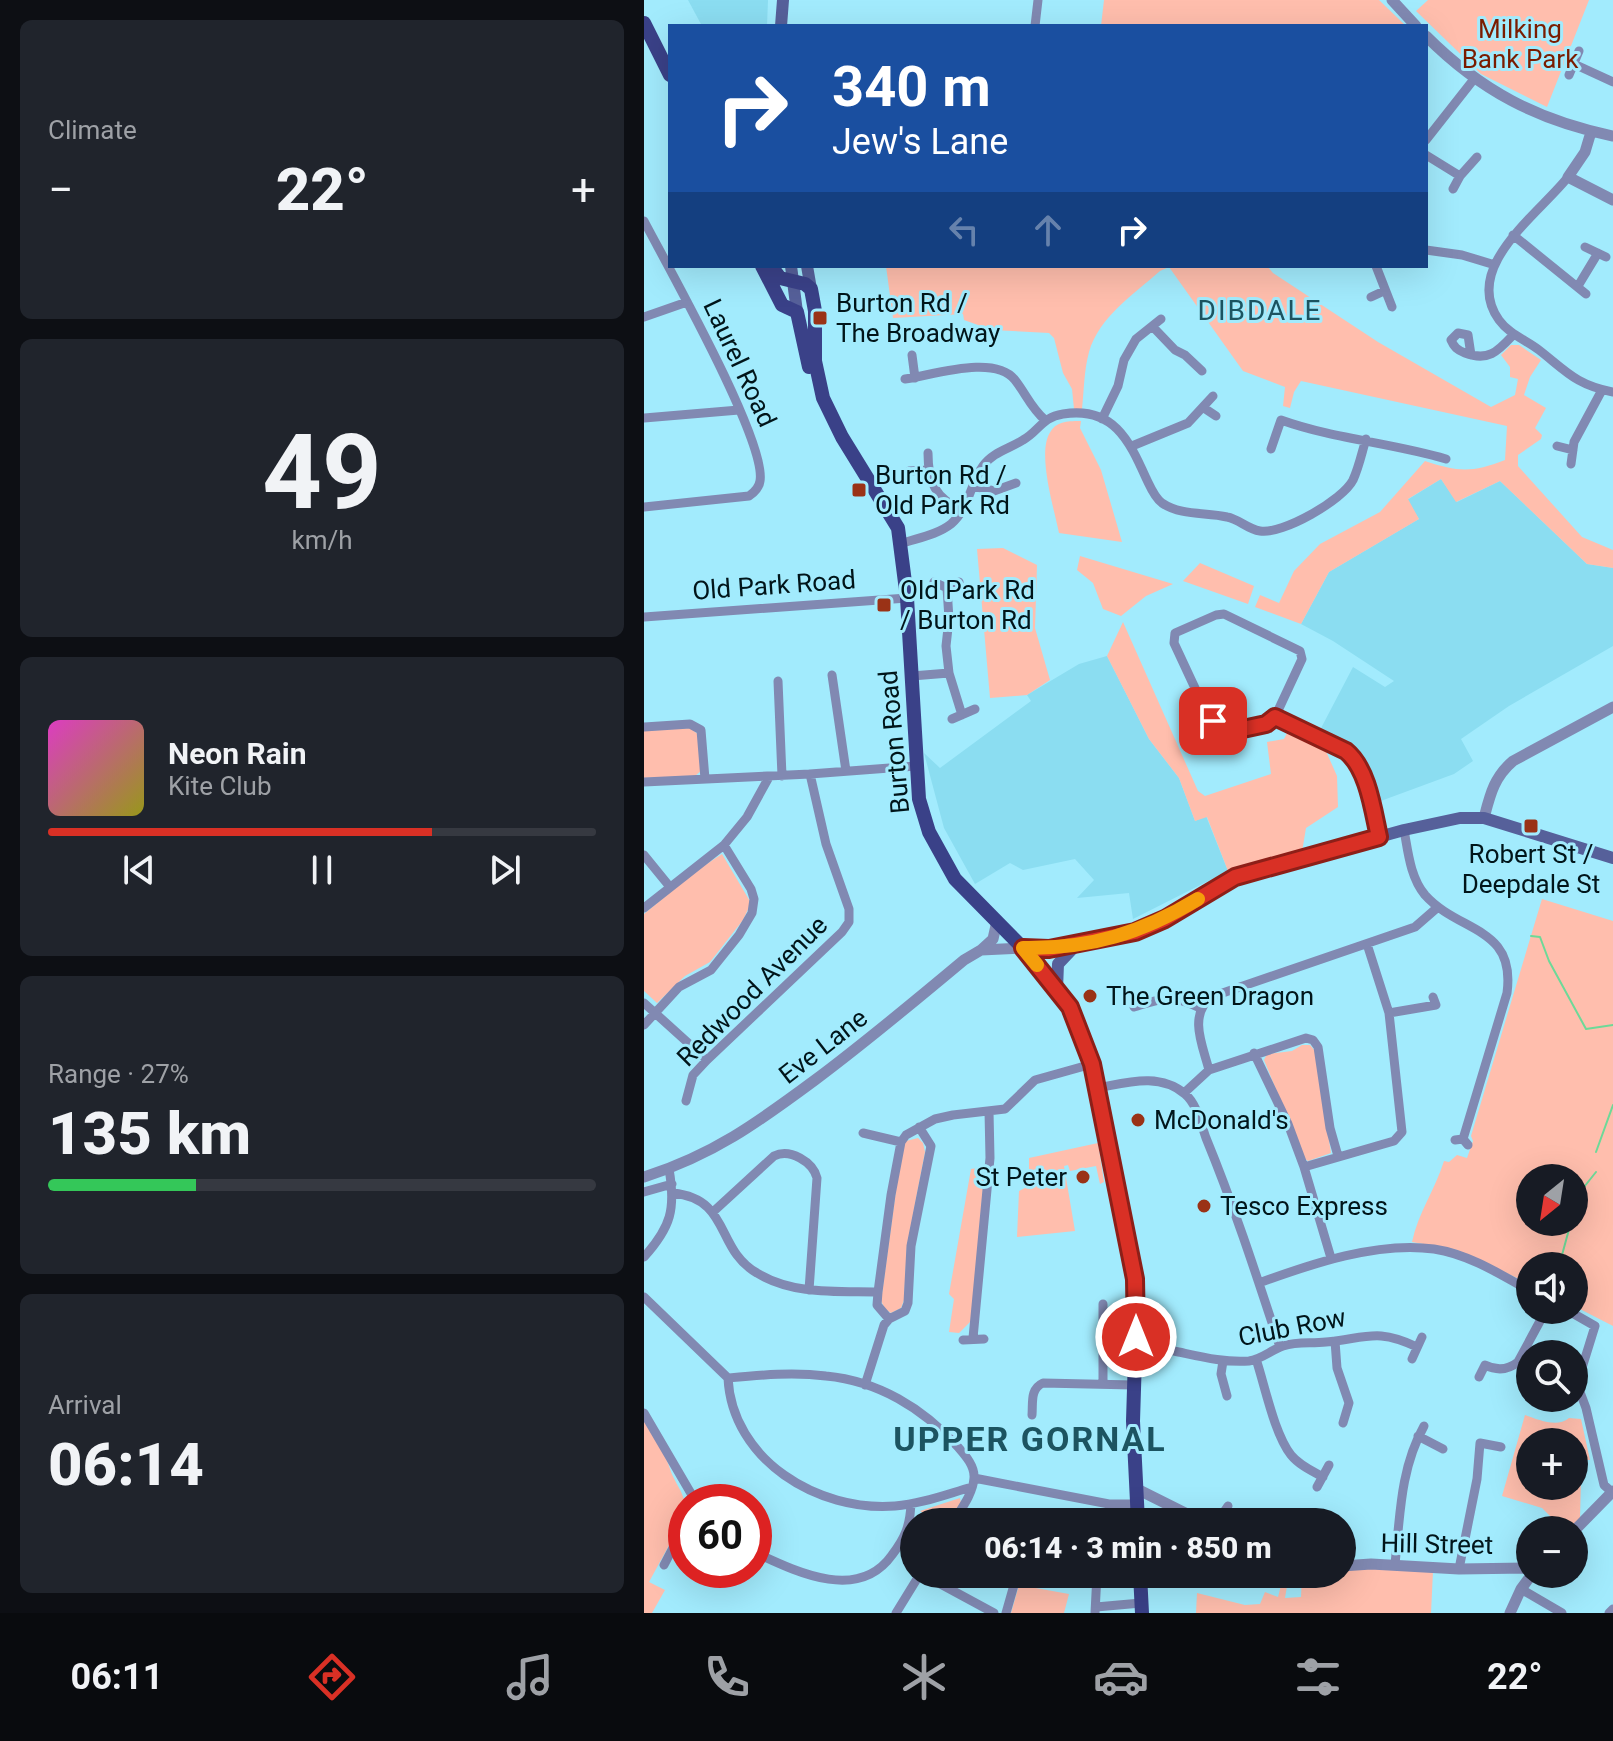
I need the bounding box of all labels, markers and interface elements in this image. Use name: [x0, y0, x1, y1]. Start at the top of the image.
park label: Milking Bank Park: [1462, 14, 1579, 74]
text: 340 m: [832, 54, 991, 120]
icon: right: [700, 56, 804, 160]
text: Climate: [48, 115, 137, 145]
text: Jew's Lane: [832, 121, 1008, 163]
text: 22°: [276, 154, 369, 225]
text: −: [48, 164, 73, 216]
text: +: [571, 164, 596, 216]
icon: left: [942, 208, 986, 252]
icon: ahead: [1026, 208, 1070, 252]
icon: right: [1110, 208, 1154, 252]
place label: Burton Rd / The Broadway: [836, 288, 1000, 348]
street label: Laurel Road: [697, 294, 783, 432]
district label: DIBDALE: [1198, 294, 1322, 327]
marker: Burton Rd / The Broadway: [811, 309, 829, 327]
text: 49: [262, 412, 382, 533]
place label: Burton Rd / Old Park Rd: [875, 460, 1010, 520]
marker: Burton Rd / Old Park Rd: [850, 481, 868, 499]
text: km/h: [291, 525, 353, 555]
street label: Old Park Road: [691, 564, 857, 606]
place label: Old Park Rd / Burton Rd: [900, 575, 1035, 635]
marker: Old Park Rd / Burton Rd: [875, 596, 893, 614]
street label: Burton Road: [873, 669, 915, 815]
pin: [1179, 687, 1247, 755]
icon: arrive: [1191, 699, 1235, 743]
text: Neon Rain: [168, 736, 307, 771]
text: Kite Club: [168, 771, 272, 801]
marker: Robert St / Deepdale St: [1522, 817, 1540, 835]
place label: Robert St / Deepdale St: [1462, 839, 1600, 899]
icon: previous: [117, 848, 161, 892]
icon: pause: [300, 848, 344, 892]
icon: next: [483, 848, 527, 892]
street label: Redwood Avenue: [671, 910, 833, 1072]
place label: The Green Dragon: [1106, 981, 1314, 1011]
marker: The Green Dragon: [1081, 987, 1099, 1005]
street label: Eve Lane: [773, 1002, 873, 1090]
text: Range · 27%: [48, 1059, 189, 1089]
text: 135 km: [48, 1098, 251, 1169]
place label: McDonald's: [1154, 1105, 1289, 1135]
marker: McDonald's: [1129, 1111, 1147, 1129]
place label: St Peter: [975, 1162, 1067, 1192]
north arrow: [1516, 1164, 1588, 1236]
map controls: [1516, 1164, 1588, 1588]
marker: St Peter: [1074, 1168, 1092, 1186]
place label: Tesco Express: [1220, 1191, 1388, 1221]
marker: Tesco Express: [1195, 1197, 1213, 1215]
button: sound: [1516, 1252, 1588, 1324]
position arrow: [1094, 1295, 1178, 1379]
street label: Club Row: [1236, 1302, 1348, 1352]
button: search: [1516, 1340, 1588, 1412]
text: Arrival: [48, 1390, 122, 1420]
district label: UPPER GORNAL: [893, 1419, 1167, 1459]
button: +: [1516, 1428, 1588, 1500]
text: 06:14: [48, 1429, 204, 1500]
speed limit sign: 60: [668, 1484, 772, 1588]
button: −: [1516, 1516, 1588, 1588]
street label: Hill Street: [1380, 1528, 1494, 1560]
text: 06:14 · 3 min · 850 m: [984, 1530, 1272, 1565]
icon: directions: [304, 1649, 360, 1705]
icon: music: [502, 1649, 558, 1705]
icon: phone: [699, 1649, 755, 1705]
icon: climate: [896, 1649, 952, 1705]
icon: car: [1093, 1649, 1149, 1705]
icon: filters: [1290, 1649, 1346, 1705]
text: 06:11: [71, 1656, 163, 1698]
text: 22°: [1487, 1656, 1542, 1698]

